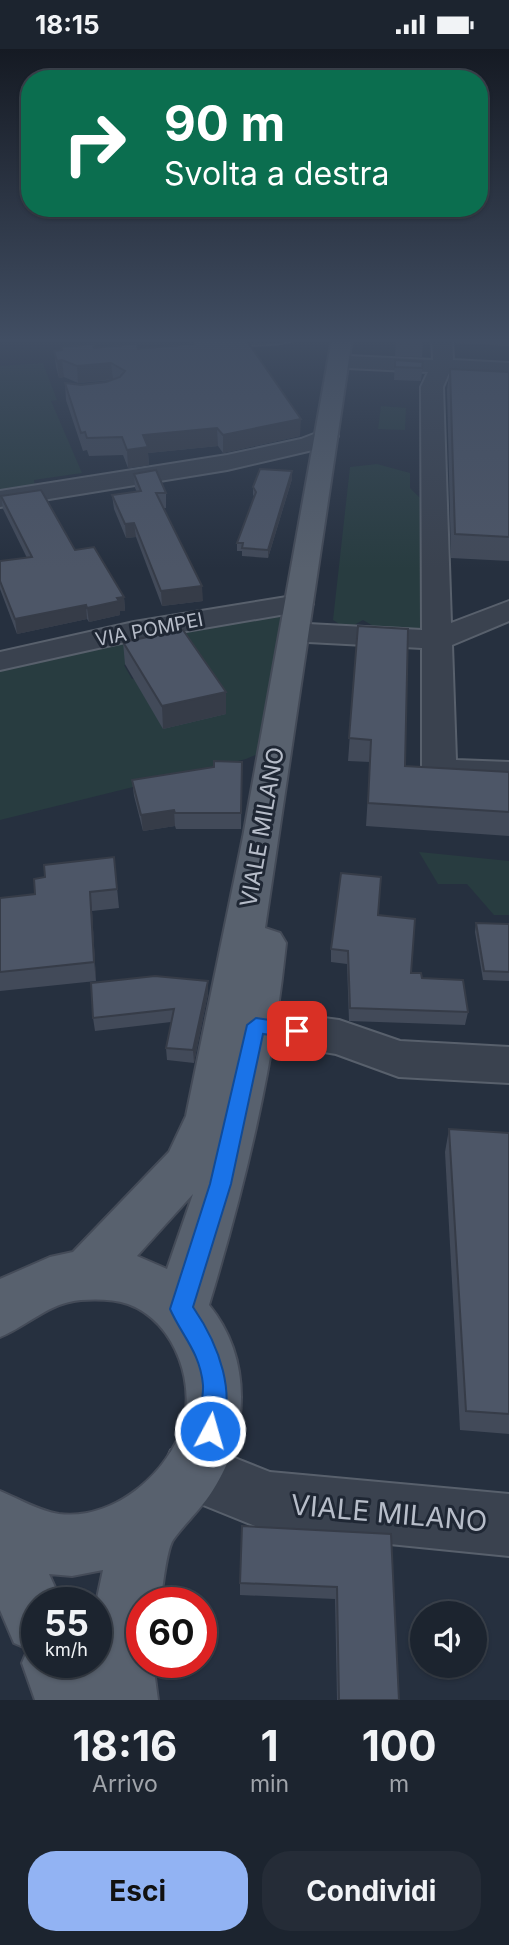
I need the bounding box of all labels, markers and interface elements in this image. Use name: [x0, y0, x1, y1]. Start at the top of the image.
text: 18:15: [35, 9, 100, 40]
text: 90 m: [164, 94, 285, 153]
icon: right: [49, 98, 140, 189]
text: Svolta a destra: [164, 154, 389, 193]
street label: VIA POMPEI: [93, 608, 205, 651]
street label: VIALE MILANO: [234, 745, 290, 909]
pin: [267, 1001, 327, 1061]
icon: arrive: [278, 1012, 316, 1050]
position arrow: [173, 1394, 247, 1468]
street label: VIALE MILANO: [289, 1487, 489, 1539]
speed limit sign: 60: [126, 1587, 217, 1678]
map controls: [410, 1601, 487, 1678]
button: sound: [410, 1601, 487, 1678]
text: 55: [44, 1602, 89, 1644]
text: km/h: [45, 1639, 88, 1660]
text: 18:16: [73, 1720, 177, 1771]
text: 1: [260, 1720, 279, 1771]
text: 100: [362, 1720, 436, 1771]
text: Arrivo: [92, 1770, 158, 1798]
text: min: [250, 1770, 289, 1798]
text: m: [389, 1770, 409, 1798]
button: Esci: [28, 1851, 248, 1931]
button: Condividi: [262, 1851, 481, 1931]

